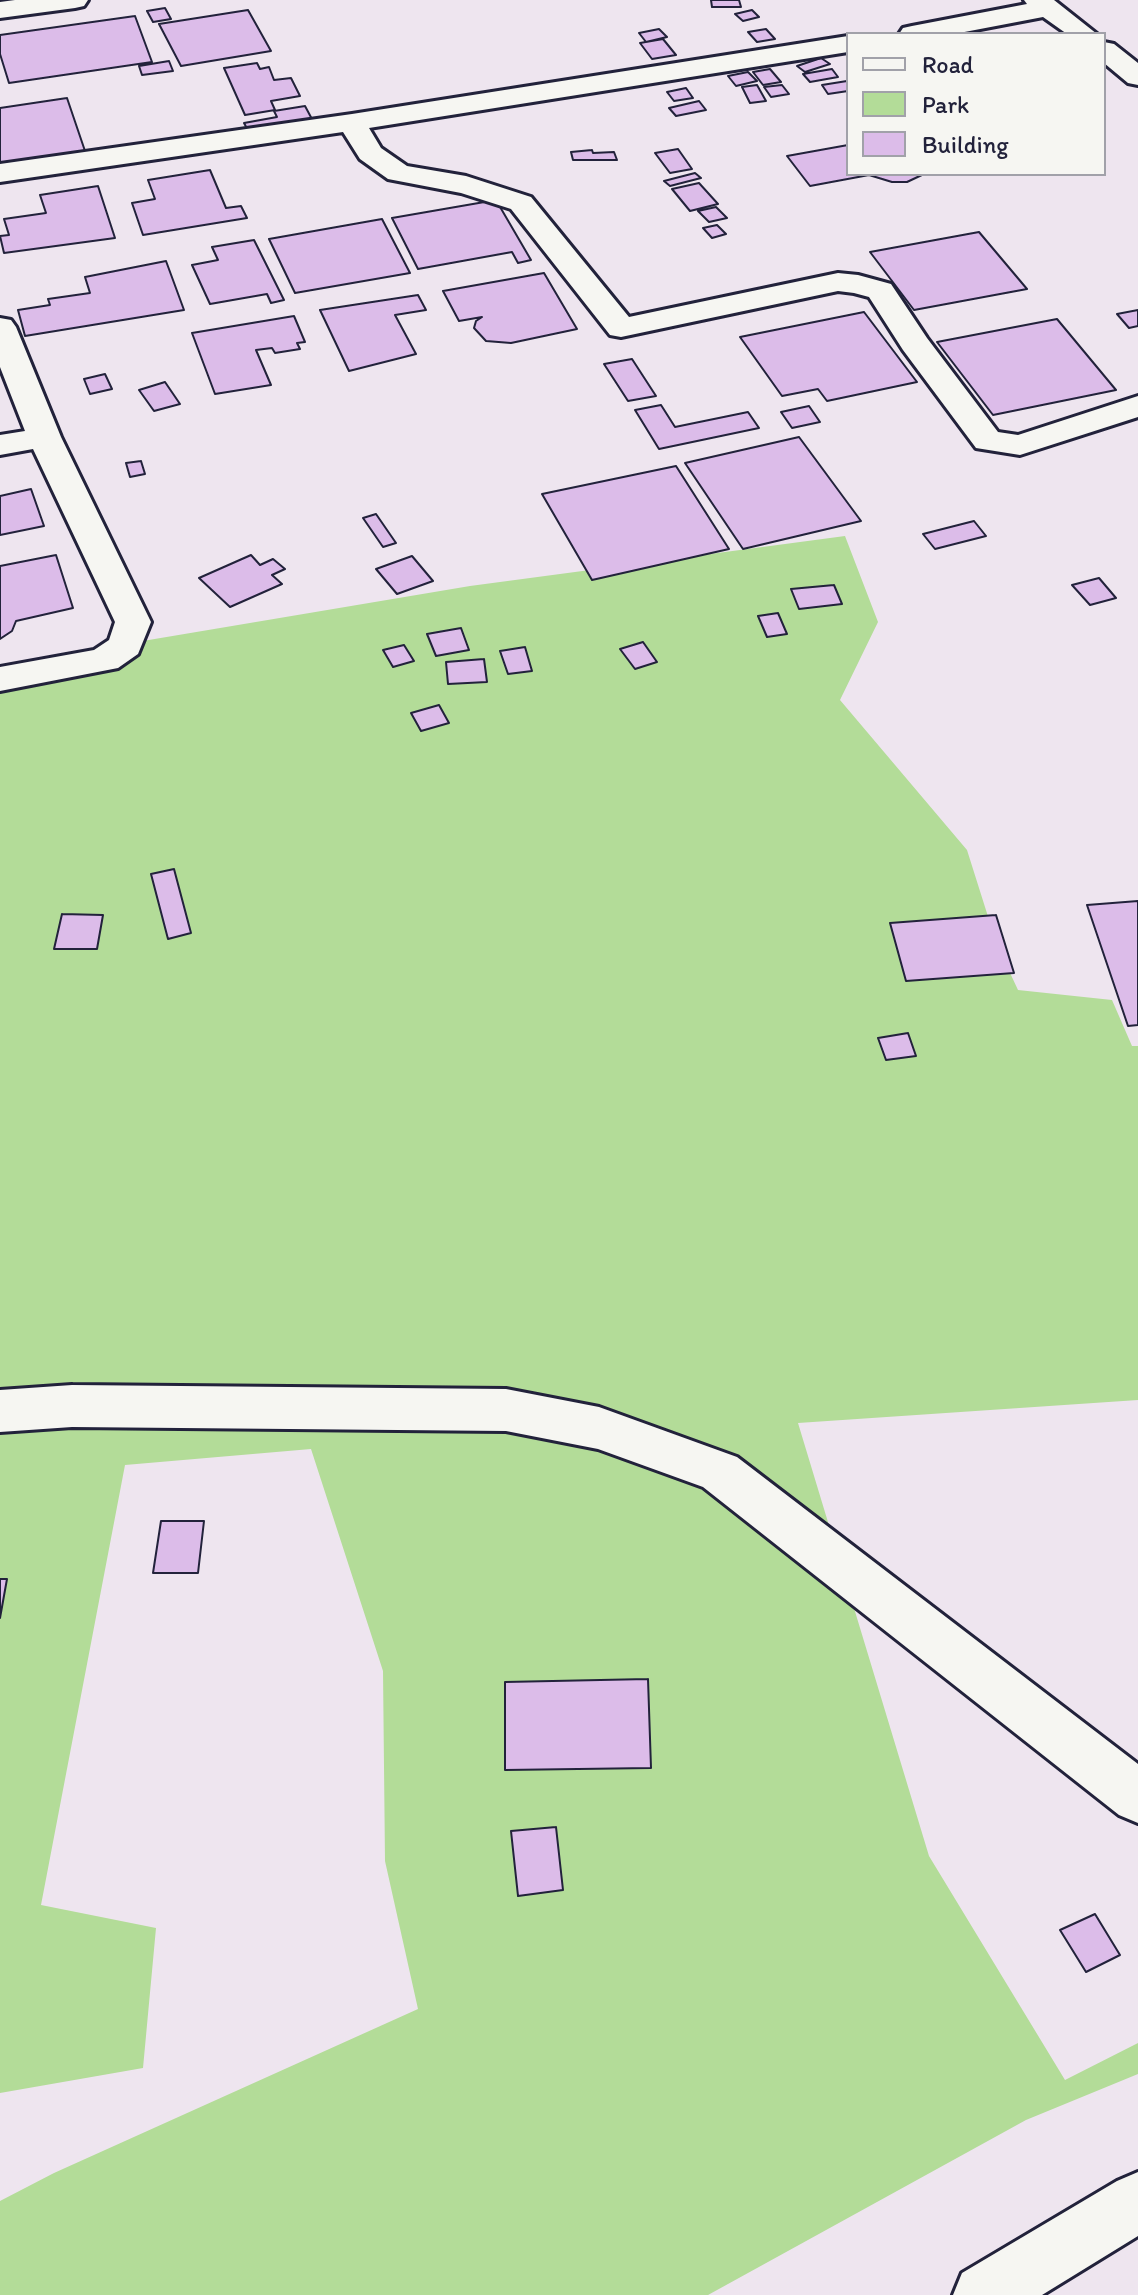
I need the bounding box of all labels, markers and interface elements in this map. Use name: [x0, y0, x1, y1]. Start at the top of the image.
legend: [846, 32, 1106, 176]
text: Road: [922, 50, 974, 79]
text: Park: [922, 90, 969, 119]
text: Building: [922, 130, 1009, 159]

